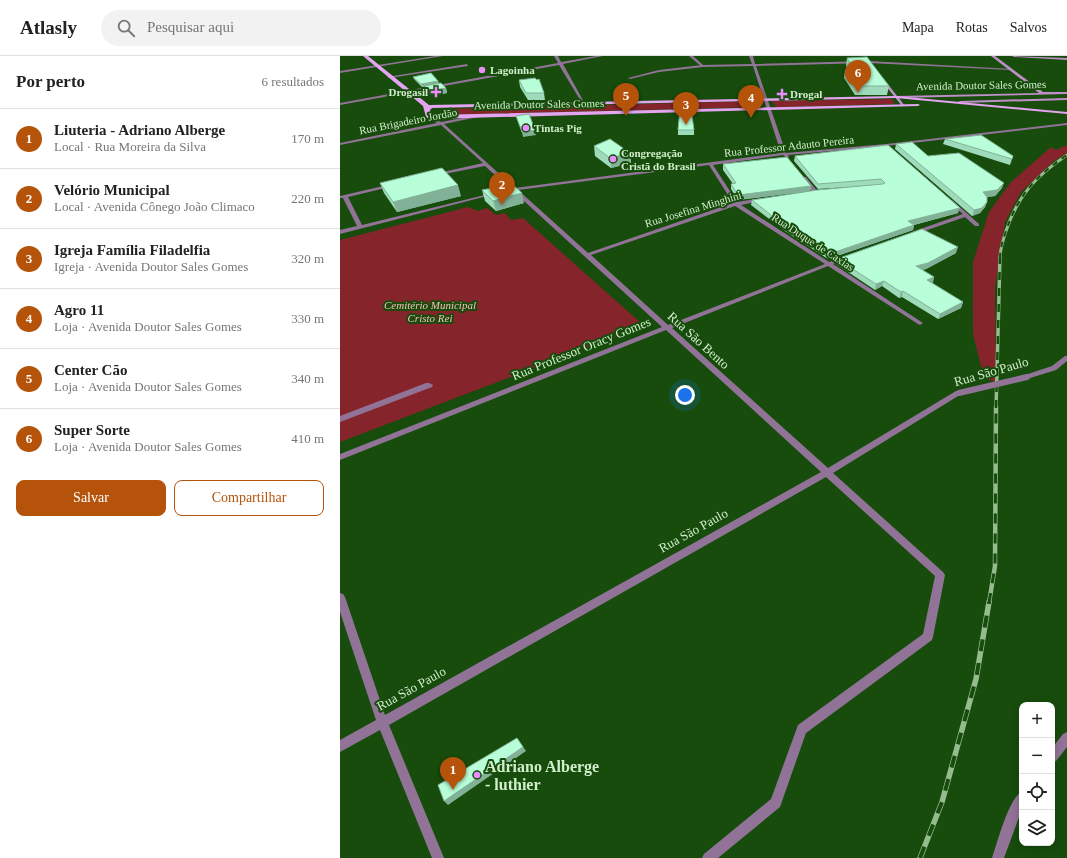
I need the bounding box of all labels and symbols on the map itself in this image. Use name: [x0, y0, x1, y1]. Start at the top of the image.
pin: 6: [845, 60, 871, 93]
place label: Lagoinha: [490, 64, 535, 76]
marker: Lagoinha: [477, 65, 487, 75]
street label: Avenida Doutor Sales Gomes: [916, 78, 1046, 92]
pin: 5: [613, 83, 639, 116]
pin: 4: [738, 85, 764, 118]
place label: Drogasil: [388, 86, 428, 98]
marker: Drogasil: [431, 87, 441, 97]
place label: Drogal: [790, 88, 822, 100]
marker: Drogal: [777, 89, 787, 99]
pin: 3: [673, 92, 699, 125]
street label: Avenida Doutor Sales Gomes: [474, 97, 604, 111]
street label: Rua Brigadeiro Jordão: [358, 106, 459, 136]
place label: Tintas Pig: [534, 122, 582, 134]
marker: Tintas Pig: [521, 123, 531, 133]
street label: Rua Professor Adauto Pereira: [724, 133, 855, 159]
place label: Congregação Cristã do Brasil: [621, 147, 696, 172]
marker: Congregação Cristã do Brasil: [608, 154, 618, 164]
pin: 2: [489, 172, 515, 205]
street label: Rua Josefina Minghini: [643, 189, 743, 229]
street label: Rua Duque de Caxias: [770, 211, 856, 273]
park label: Cemitério Municipal Cristo Rei: [384, 299, 476, 324]
street label: Rua São Bento: [665, 309, 733, 372]
street label: Rua Professor Oracy Gomes: [510, 314, 653, 383]
street label: Rua São Paulo: [952, 354, 1030, 389]
your location: [675, 385, 695, 405]
street label: Rua São Paulo: [656, 505, 730, 556]
street label: Rua São Paulo: [374, 663, 448, 714]
pin: 1: [440, 757, 466, 790]
place label: Adriano Alberge - luthier: [485, 758, 599, 793]
marker: Adriano Alberge - luthier: [472, 770, 482, 780]

